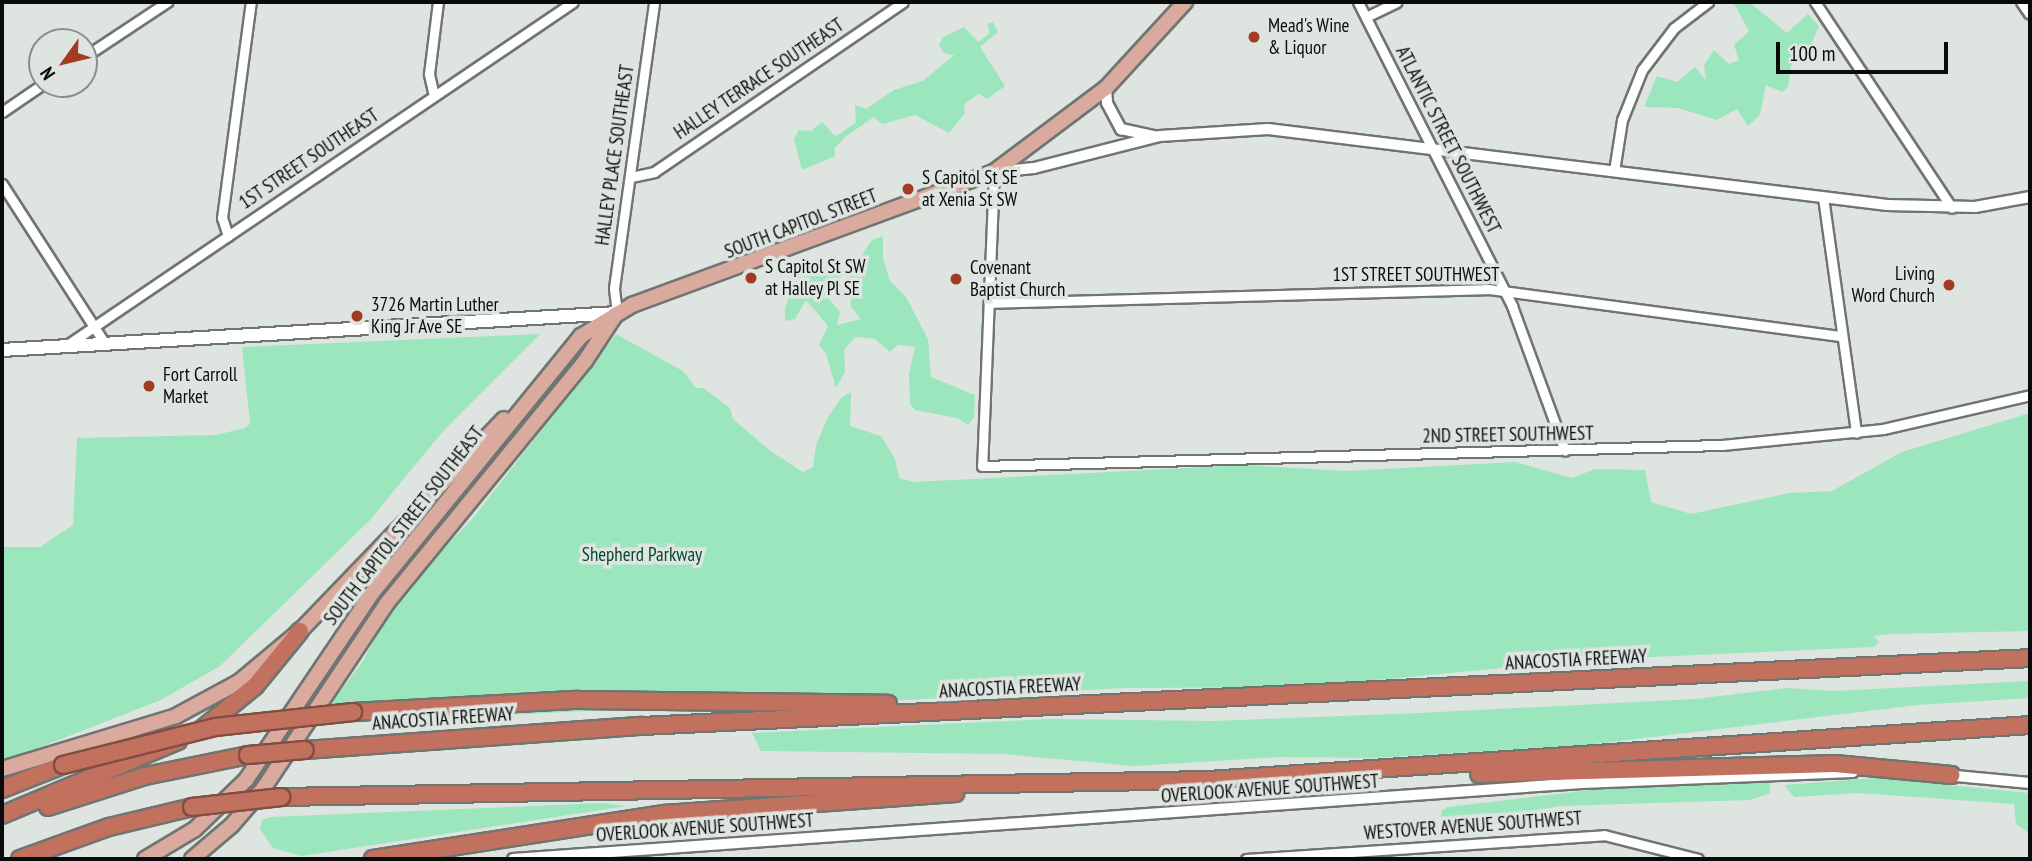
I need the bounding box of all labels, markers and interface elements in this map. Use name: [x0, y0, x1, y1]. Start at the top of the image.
street label: HALLEY TERRACE SOUTHEAST: [669, 13, 849, 145]
place label: Mead's Wine & Liquor: [1268, 15, 1350, 59]
north arrow: [28, 28, 98, 98]
scale bar: [1780, 28, 1952, 72]
marker: Mead's Wine & Liquor: [1246, 29, 1262, 45]
text: 100 m: [1789, 40, 1835, 67]
street label: ATLANTIC STREET SOUTHWEST: [1391, 42, 1505, 238]
text: N: [34, 63, 60, 85]
street label: HALLEY PLACE SOUTHEAST: [591, 63, 639, 247]
street label: 1ST STREET SOUTHEAST: [234, 104, 384, 214]
place label: S Capitol St SE at Xenia St SW: [922, 167, 1018, 211]
marker: S Capitol St SE at Xenia St SW: [900, 181, 916, 197]
street label: SOUTH CAPITOL STREET: [721, 184, 881, 264]
place label: S Capitol St SW at Halley Pl SE: [765, 256, 866, 300]
place label: Covenant Baptist Church: [970, 257, 1065, 301]
place label: Living Word Church: [1852, 263, 1935, 307]
street label: 1ST STREET SOUTHWEST: [1332, 264, 1500, 286]
marker: S Capitol St SW at Halley Pl SE: [743, 270, 759, 286]
marker: Covenant Baptist Church: [948, 271, 964, 287]
marker: Living Word Church: [1941, 277, 1957, 293]
place label: 3726 Martin Luther King Jr Ave SE: [371, 294, 499, 338]
marker: 3726 Martin Luther King Jr Ave SE: [349, 308, 365, 324]
place label: Fort Carroll Market: [163, 364, 237, 408]
marker: Fort Carroll Market: [141, 378, 157, 394]
street label: SOUTH CAPITOL STREET SOUTHEAST: [319, 422, 489, 630]
street label: 2ND STREET SOUTHWEST: [1422, 422, 1594, 448]
park label: Shepherd Parkway: [582, 544, 702, 566]
street label: ANACOSTIA FREEWAY: [1504, 645, 1648, 675]
street label: ANACOSTIA FREEWAY: [938, 673, 1082, 703]
street label: ANACOSTIA FREEWAY: [371, 703, 515, 735]
street label: OVERLOOK AVENUE SOUTHWEST: [1160, 770, 1380, 808]
street label: WESTOVER AVENUE SOUTHWEST: [1363, 807, 1583, 845]
street label: OVERLOOK AVENUE SOUTHWEST: [595, 809, 815, 847]

